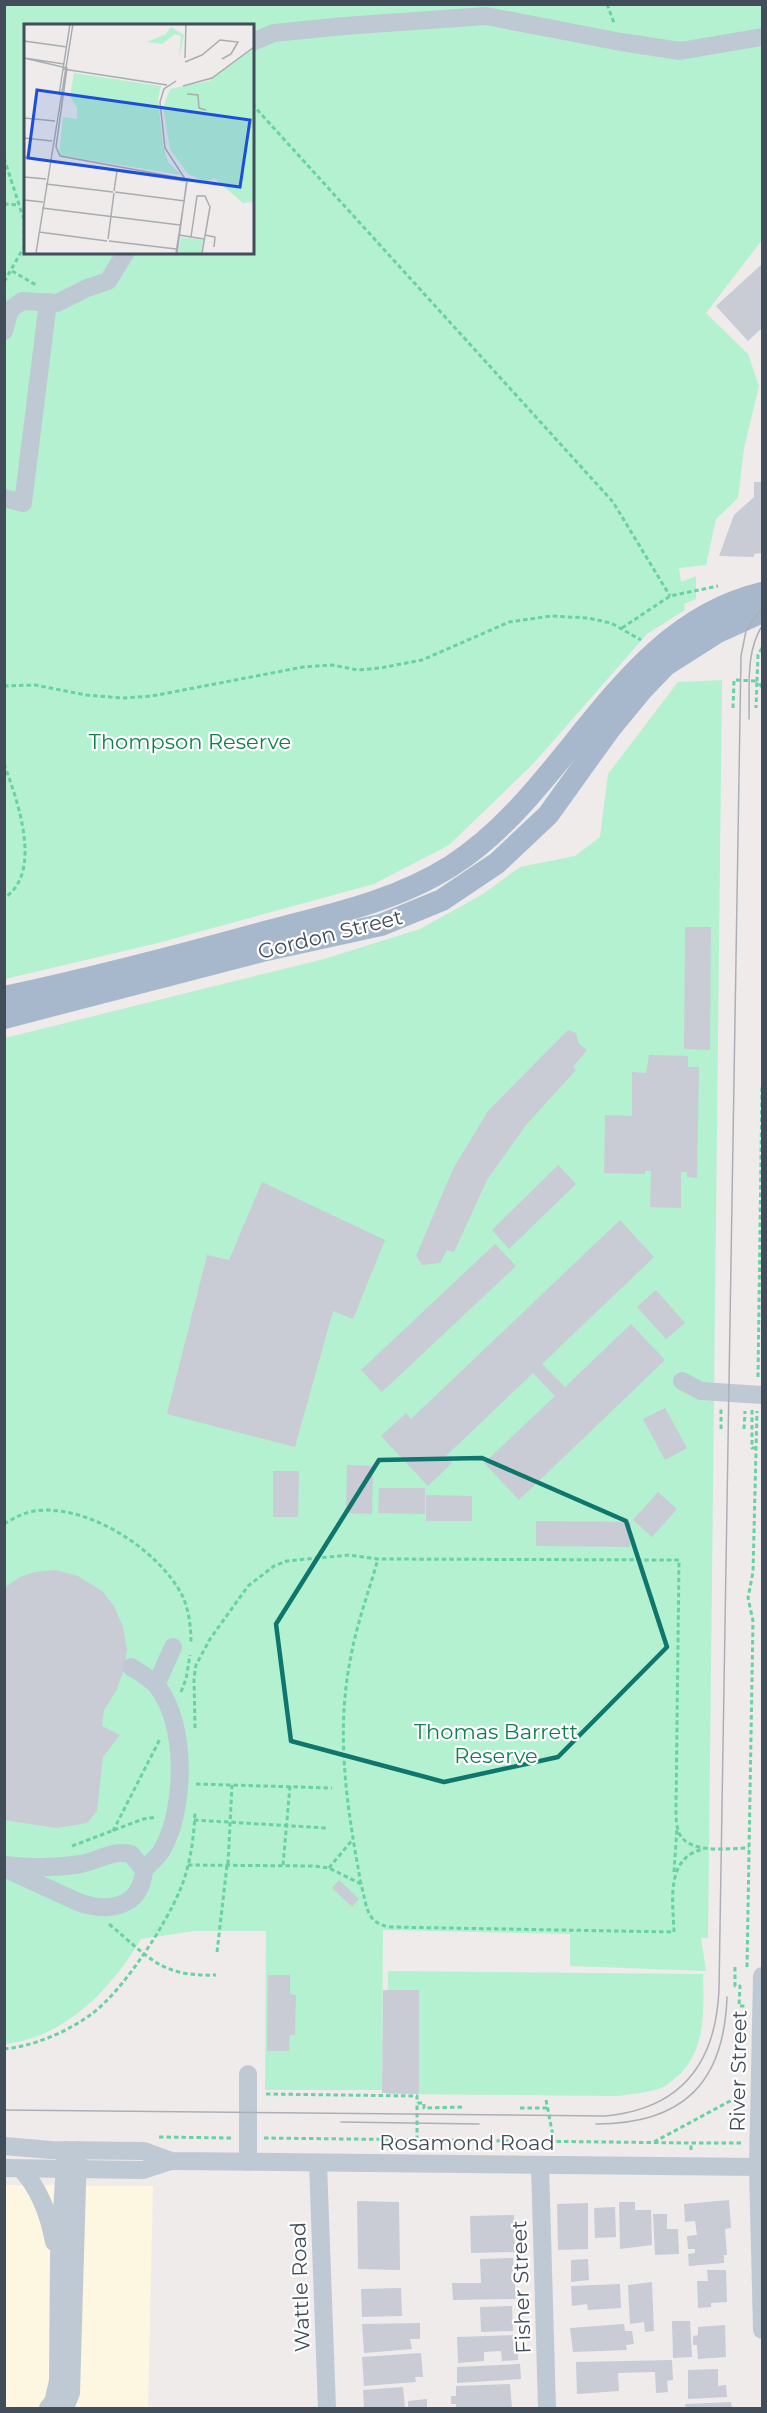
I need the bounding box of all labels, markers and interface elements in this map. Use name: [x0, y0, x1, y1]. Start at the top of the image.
inset map: [24, 24, 254, 254]
park label: Thompson Reserve: [89, 729, 291, 754]
street label: Gordon Street: [255, 904, 405, 964]
park label: Thomas Barrett Reserve: [414, 1719, 578, 1768]
street label: River Street: [724, 2010, 752, 2132]
street label: Rosamond Road: [379, 2130, 555, 2155]
street label: Fisher Street: [506, 2220, 536, 2354]
street label: Wattle Road: [285, 2222, 315, 2352]

